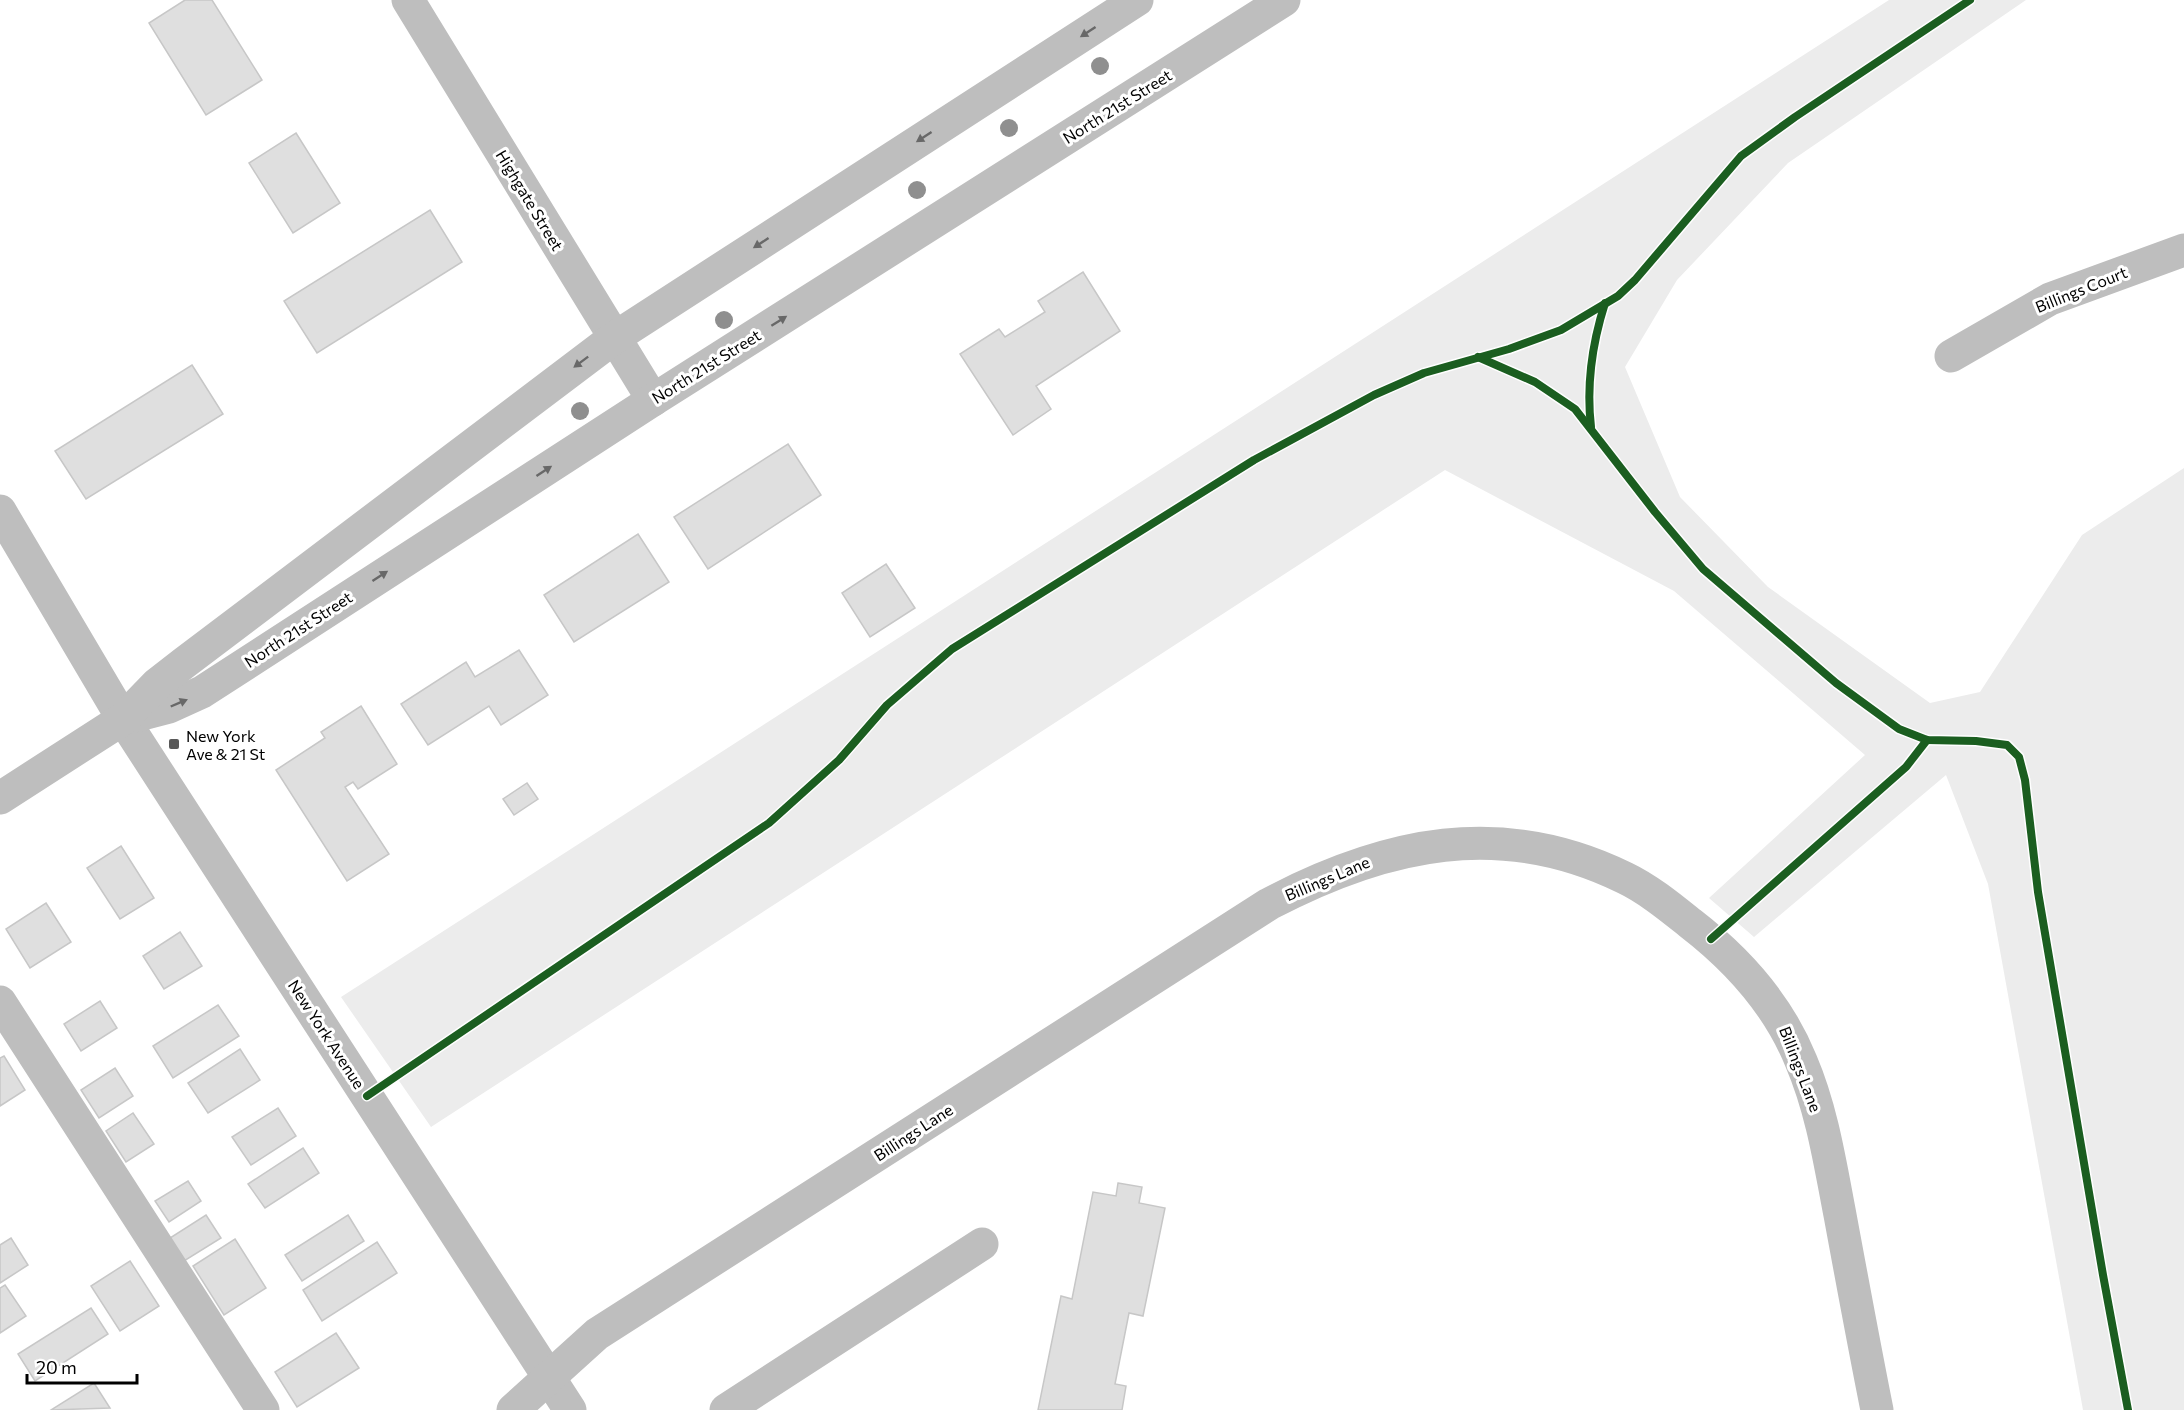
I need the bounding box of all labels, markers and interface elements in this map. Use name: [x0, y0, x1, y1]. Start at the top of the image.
one-way arrow: [1080, 26, 1097, 37]
street label: North 21st Street: [1059, 65, 1175, 147]
one-way arrow: [916, 132, 933, 143]
street label: Highgate Street: [492, 146, 568, 254]
one-way arrow: [753, 237, 769, 249]
street label: Billings Court: [2032, 262, 2130, 316]
one-way arrow: [771, 315, 787, 326]
street label: North 21st Street: [648, 325, 764, 407]
one-way arrow: [573, 356, 588, 368]
one-way arrow: [535, 465, 552, 476]
one-way arrow: [372, 571, 388, 582]
street label: North 21st Street: [241, 587, 356, 671]
one-way arrow: [171, 698, 189, 708]
place label: New York Ave & 21 St: [186, 726, 266, 763]
marker: New York Ave & 21 St: [167, 737, 181, 751]
street label: Billings Lane: [1282, 852, 1372, 904]
street label: New York Avenue: [285, 976, 369, 1092]
street label: Billings Lane: [1776, 1024, 1826, 1114]
street label: Billings Lane: [870, 1100, 956, 1164]
scale bar: [27, 1347, 136, 1385]
text: 20 m: [36, 1356, 77, 1378]

